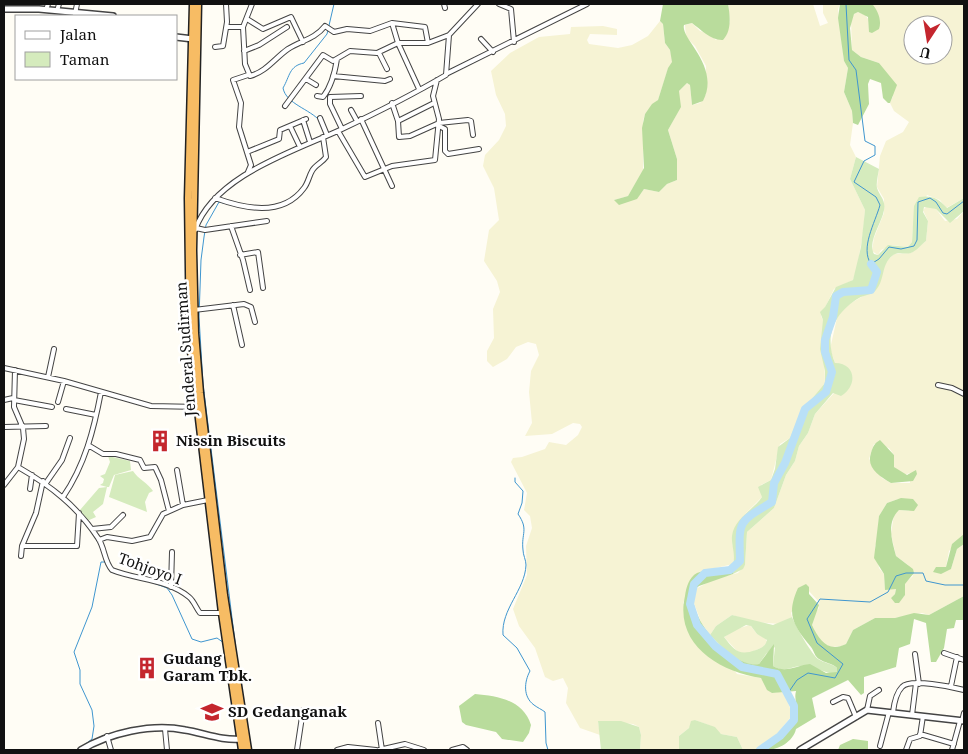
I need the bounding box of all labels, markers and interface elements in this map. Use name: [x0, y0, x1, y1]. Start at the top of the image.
legend: [15, 15, 178, 80]
north arrow: [903, 15, 953, 65]
text: Jalan: [59, 24, 97, 44]
text: U: [918, 43, 932, 64]
text: Taman: [60, 49, 110, 69]
street label: Jenderal Sudirman: [170, 281, 200, 418]
building icon: Nissin Biscuits: [147, 428, 173, 454]
place label: Nissin Biscuits: [176, 430, 286, 450]
street label: Tohjoyo I: [116, 547, 185, 589]
place label: Gudang Garam Tbk.: [163, 648, 252, 685]
building icon: Gudang Garam Tbk.: [134, 655, 160, 681]
school or university icon: SD Gedanganak: [199, 699, 225, 725]
place label: SD Gedanganak: [228, 701, 347, 721]

